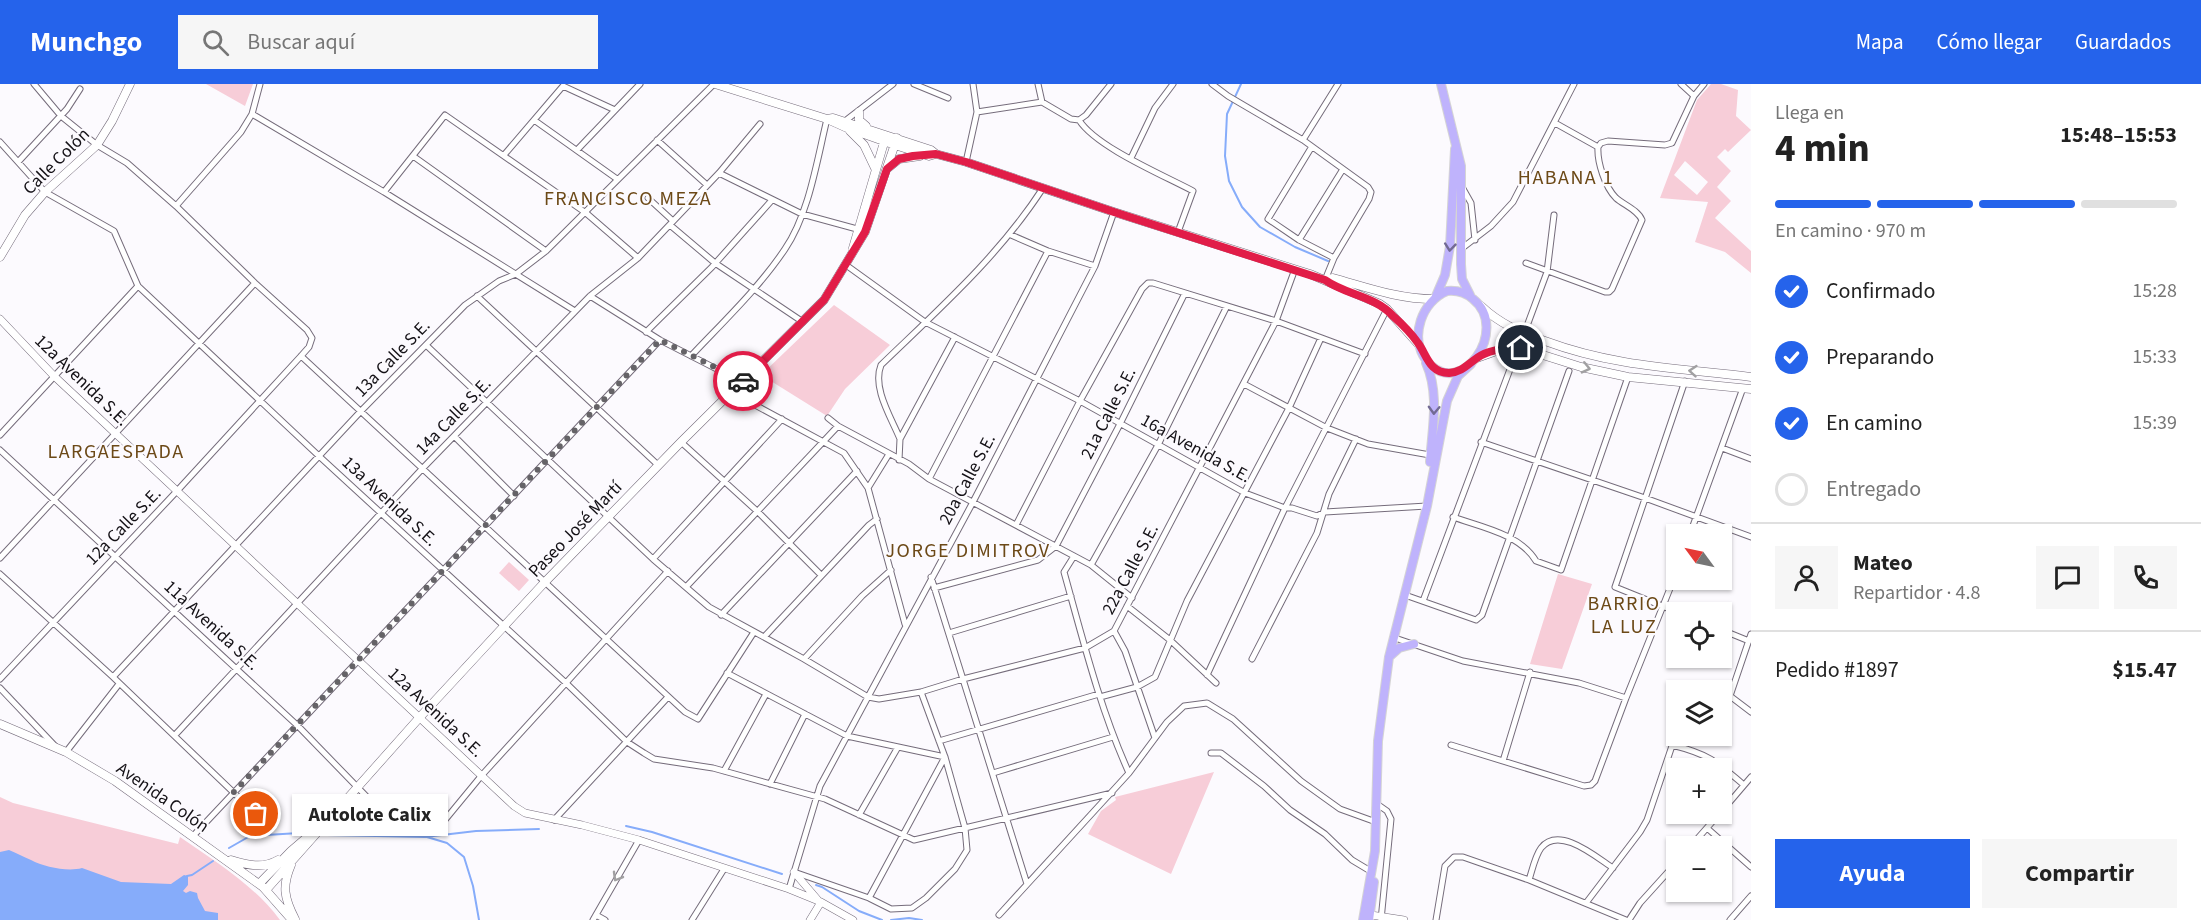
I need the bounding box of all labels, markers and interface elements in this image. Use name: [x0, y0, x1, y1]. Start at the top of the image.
search box: [178, 15, 598, 69]
text: Munchgo: [30, 22, 142, 62]
icon: search: [199, 26, 232, 59]
text: Buscar aquí: [247, 26, 355, 58]
text: Mapa: [1856, 27, 1904, 57]
text: Cómo llegar: [1937, 27, 2042, 57]
text: Guardados: [2075, 27, 2171, 57]
text: Llega en: [1775, 99, 1844, 127]
text: 15:48–15:53: [2060, 119, 2177, 151]
text: 4 min: [1775, 121, 1870, 177]
street label: Calle Colón: [17, 122, 95, 200]
district label: HABANA 1: [1518, 164, 1614, 192]
district label: FRANCISCO MEZA: [544, 185, 712, 213]
text: En camino · 970 m: [1775, 217, 1926, 245]
one-way arrow: [1444, 242, 1456, 251]
icon: check: [1775, 275, 1808, 308]
text: Confirmado: [1826, 275, 1935, 307]
text: 15:28: [2132, 277, 2177, 305]
street label: 13a Calle S.E.: [349, 314, 436, 403]
pin: [1495, 322, 1546, 373]
street label: 12a Avenida S.E.: [29, 329, 134, 432]
icon: home: [1504, 331, 1537, 364]
icon: check: [1775, 341, 1808, 374]
text: Preparando: [1826, 341, 1934, 373]
text: 15:33: [2132, 343, 2177, 371]
courier: [713, 351, 773, 411]
one-way arrow: [1581, 361, 1591, 374]
street label: 21a Calle S.E.: [1075, 363, 1142, 463]
one-way arrow: [1688, 364, 1697, 377]
icon: car: [727, 365, 760, 398]
street label: 14a Calle S.E.: [410, 372, 497, 461]
one-way arrow: [1427, 406, 1440, 415]
icon: check: [1775, 407, 1808, 440]
text: En camino: [1826, 407, 1923, 439]
street label: 16a Avenida S.E.: [1136, 408, 1255, 489]
text: 15:39: [2132, 409, 2177, 437]
street label: 20a Calle S.E.: [933, 429, 1002, 529]
district label: LARGAESPADA: [47, 438, 185, 466]
street label: 13a Avenida S.E.: [336, 450, 443, 552]
text: Entregado: [1826, 473, 1921, 505]
street label: Paseo José Martí: [523, 475, 628, 583]
street label: 12a Calle S.E.: [80, 482, 167, 571]
street label: 22a Calle S.E.: [1096, 519, 1165, 619]
north arrow: [1666, 524, 1732, 590]
map controls: [1666, 524, 1732, 902]
district label: JORGE DIMITROV: [886, 537, 1050, 565]
button: person: [1775, 546, 1838, 609]
button: chat: [2036, 546, 2099, 609]
button: phone: [2114, 546, 2177, 609]
text: Mateo: [1853, 547, 1913, 579]
street label: 11a Avenida S.E.: [158, 574, 265, 676]
text: Repartidor · 4.8: [1853, 579, 1980, 607]
district label: BARRIO LA LUZ: [1588, 590, 1660, 641]
button: locate: [1666, 602, 1732, 668]
text: Pedido #1897: [1775, 654, 1899, 686]
text: $15.47: [2112, 654, 2177, 686]
street label: 12a Avenida S.E.: [382, 661, 489, 763]
button: layers: [1666, 680, 1732, 746]
street label: Avenida Colón: [111, 756, 214, 839]
button: +: [1666, 758, 1732, 824]
pin: [230, 788, 281, 839]
callout: Autolote Calix: [292, 793, 448, 835]
icon: bag: [239, 797, 272, 830]
text: Autolote Calix: [309, 801, 431, 829]
button: −: [1666, 836, 1732, 902]
button: Ayuda: [1775, 839, 1970, 908]
button: Compartir: [1982, 839, 2177, 908]
one-way arrow: [613, 871, 625, 882]

